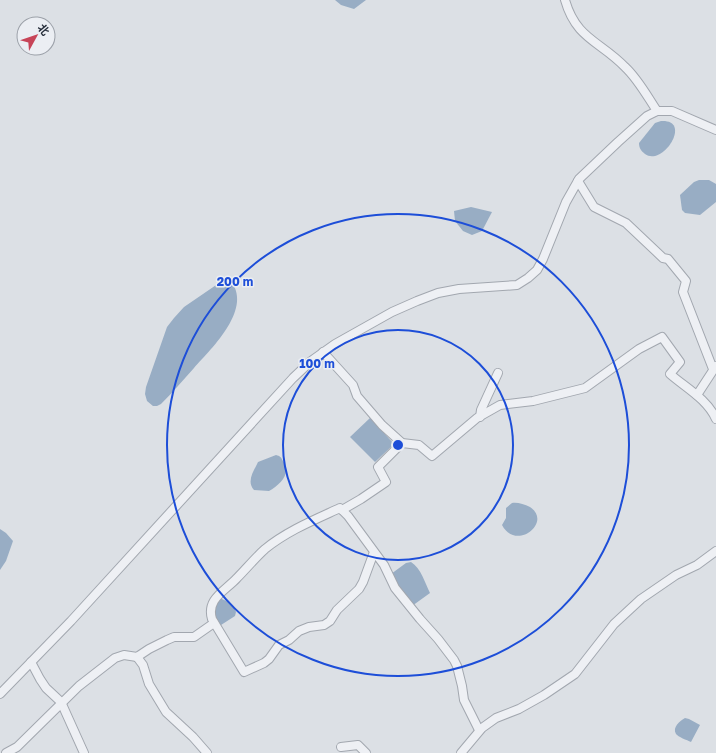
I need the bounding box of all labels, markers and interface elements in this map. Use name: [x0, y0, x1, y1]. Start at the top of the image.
north arrow: [16, 16, 56, 56]
text: 北: [36, 21, 53, 38]
text: 200 m: [217, 274, 253, 289]
text: 100 m: [299, 356, 335, 371]
centre of rings: [391, 438, 405, 452]

